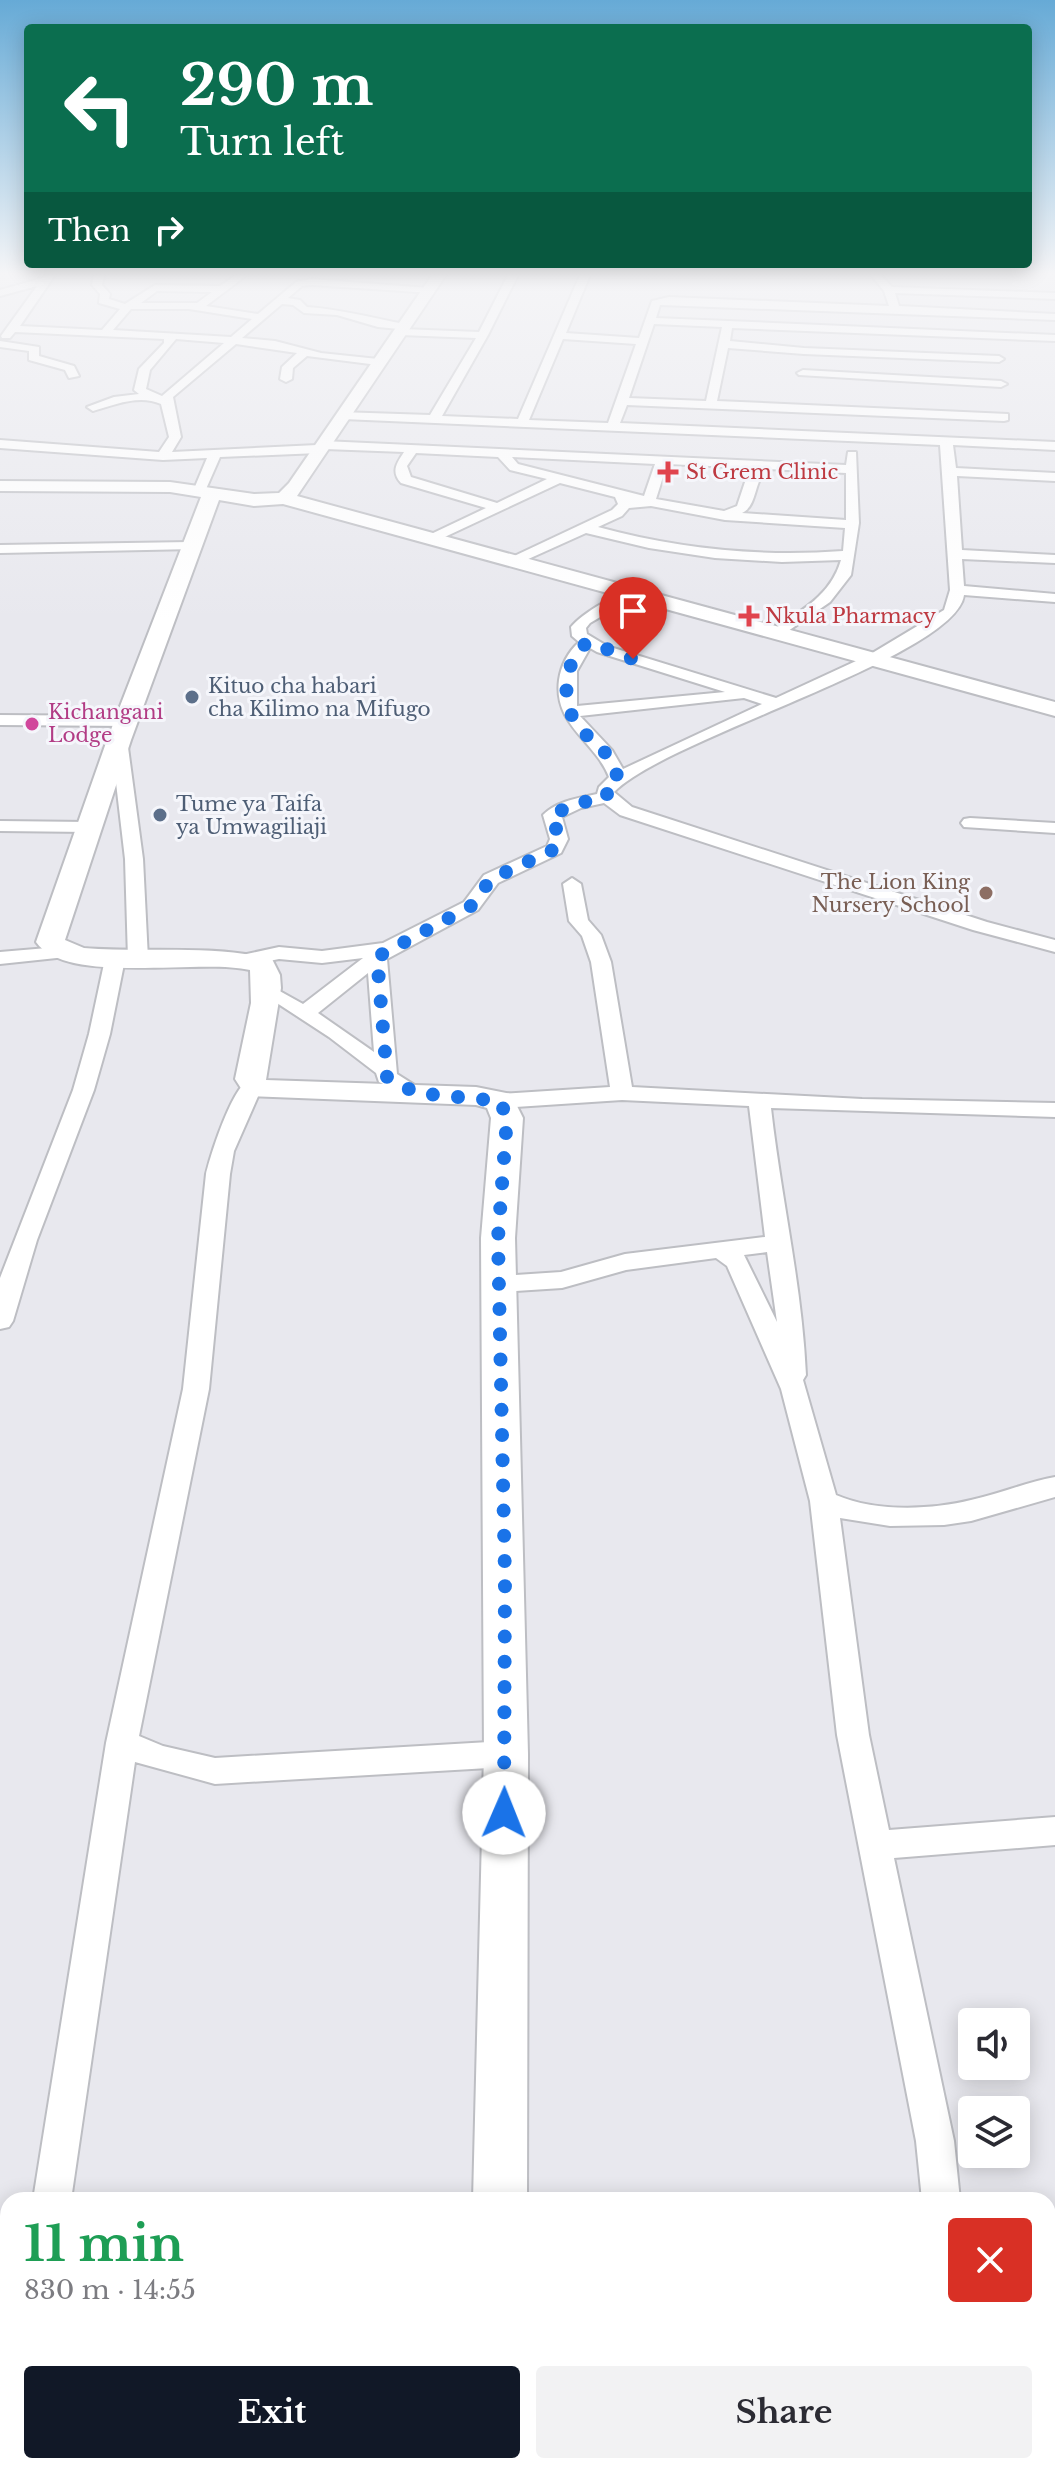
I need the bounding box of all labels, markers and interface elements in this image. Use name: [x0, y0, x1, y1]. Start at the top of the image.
text: 290 m: [180, 51, 373, 120]
icon: left: [48, 56, 152, 160]
text: Turn left: [180, 120, 344, 165]
icon: right: [147, 208, 191, 252]
text: Then: [48, 212, 131, 249]
place label: St Grem Clinic: [686, 460, 838, 484]
marker: St Grem Clinic: [657, 461, 679, 483]
pin: [599, 577, 667, 659]
icon: arrive: [611, 589, 655, 633]
place label: Nkula Pharmacy: [765, 604, 936, 628]
marker: Nkula Pharmacy: [740, 607, 758, 625]
place label: Kituo cha habari cha Kilimo na Mifugo: [208, 674, 431, 721]
marker: Kituo cha habari cha Kilimo na Mifugo: [183, 688, 201, 706]
place label: Kichangani Lodge: [48, 700, 164, 747]
marker: Kichangani Lodge: [23, 715, 41, 733]
place label: Tume ya Taifa ya Umwagiliaji: [176, 792, 327, 839]
marker: Tume ya Taifa ya Umwagiliaji: [151, 806, 169, 824]
place label: The Lion King Nursery School: [811, 870, 971, 917]
marker: The Lion King Nursery School: [977, 884, 995, 902]
position arrow: [462, 1771, 546, 1855]
map controls: [958, 2008, 1030, 2168]
button: sound: [958, 2008, 1030, 2080]
button: layers: [958, 2096, 1030, 2168]
text: 11 min: [24, 2214, 184, 2274]
button: close: [948, 2218, 1032, 2302]
text: 830 m · 14:55: [24, 2274, 196, 2306]
button: Exit: [24, 2366, 520, 2458]
button: Share: [536, 2366, 1032, 2458]

